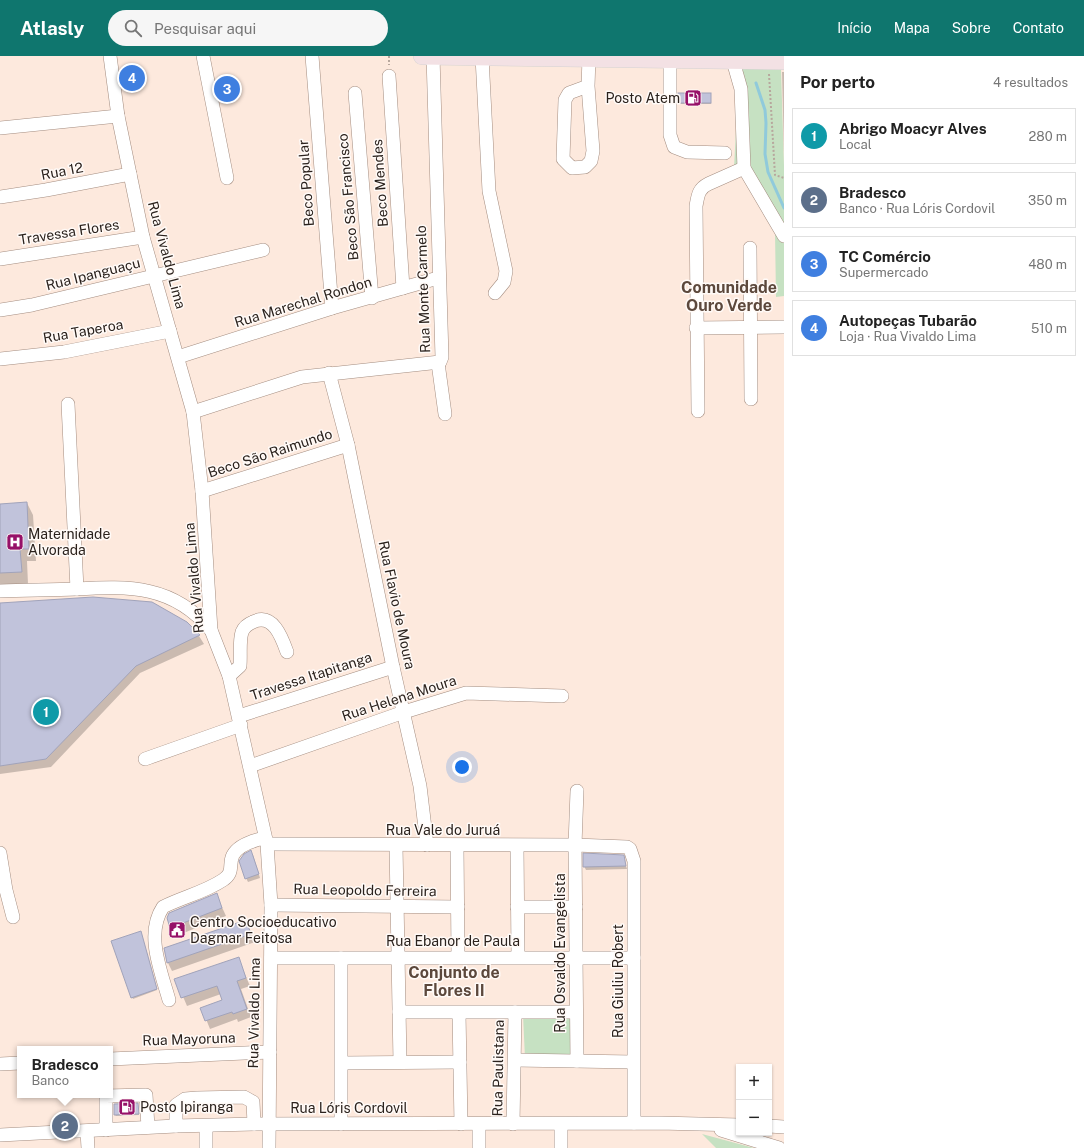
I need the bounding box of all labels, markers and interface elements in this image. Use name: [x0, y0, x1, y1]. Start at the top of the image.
search box: [108, 10, 388, 46]
text: Atlasly: [20, 17, 84, 39]
icon: search: [122, 17, 144, 39]
text: Pesquisar aqui: [154, 20, 256, 37]
text: Início: [837, 20, 872, 36]
text: Mapa: [894, 20, 930, 36]
text: Sobre: [952, 20, 991, 36]
text: Contato: [1013, 20, 1064, 36]
pin: 4: [119, 63, 145, 93]
text: Por perto: [800, 72, 875, 92]
pin: 3: [214, 74, 240, 104]
text: 4 resultados: [993, 75, 1068, 90]
fuel station icon: Posto Atem: [683, 88, 703, 108]
place label: Posto Atem: [605, 90, 680, 106]
text: Abrigo Moacyr Alves: [839, 120, 987, 137]
text: 1: [811, 129, 817, 144]
text: 280 m: [1029, 129, 1067, 144]
street label: Beco São Francisco: [334, 133, 362, 261]
text: Local: [839, 137, 872, 152]
street label: Beco Popular: [295, 139, 317, 227]
street label: Beco Mendes: [369, 139, 391, 227]
street label: Rua 12: [40, 159, 84, 183]
text: Bradesco: [839, 184, 906, 201]
text: 2: [810, 193, 818, 208]
text: 350 m: [1028, 193, 1067, 208]
street label: Rua Vivaldo Lima: [145, 199, 189, 311]
text: Banco · Rua Lóris Cordovil: [839, 201, 995, 216]
street label: Travessa Flores: [18, 216, 120, 248]
street label: Rua Monte Carmelo: [413, 225, 433, 353]
text: TC Comércio: [839, 248, 931, 265]
street label: Rua Ipanguaçu: [44, 255, 142, 293]
text: 3: [810, 257, 818, 272]
text: 480 m: [1028, 257, 1067, 272]
text: Supermercado: [839, 265, 928, 280]
street label: Rua Marechal Rondon: [233, 274, 373, 330]
district label: Comunidade Ouro Verde: [681, 278, 777, 315]
text: Autopeças Tubarão: [839, 312, 977, 329]
street label: Rua Taperoa: [42, 316, 124, 346]
text: 4: [810, 321, 818, 336]
text: 510 m: [1031, 321, 1067, 336]
text: Loja · Rua Vivaldo Lima: [839, 329, 976, 344]
street label: Beco São Raimundo: [206, 425, 334, 481]
street label: Rua Vivaldo Lima: [181, 522, 207, 634]
place label: Maternidade Alvorada: [28, 526, 110, 558]
hospital icon: Maternidade Alvorada: [5, 532, 25, 552]
street label: Rua Flavio de Moura: [376, 539, 418, 671]
street label: Travessa Itapitanga: [248, 649, 374, 703]
street label: Rua Helena Moura: [340, 672, 458, 724]
pin: 1: [33, 697, 59, 727]
your location: [452, 757, 472, 777]
street label: Rua Vale do Juruá: [386, 822, 500, 838]
street label: Rua Osvaldo Evangelista: [552, 873, 568, 1033]
street label: Rua Leopoldo Ferreira: [293, 881, 437, 899]
place label: Centro Socioeducativo Dagmar Feitosa: [190, 914, 337, 946]
public building icon: Centro Socioeducativo Dagmar Feitosa: [167, 920, 187, 940]
street label: Rua Giuliu Robert: [610, 924, 626, 1038]
street label: Rua Ebanor de Paula: [386, 933, 520, 949]
street label: Rua Vivaldo Lima: [245, 957, 263, 1069]
district label: Conjunto de Flores II: [408, 963, 500, 1000]
street label: Rua Paulistana: [489, 1019, 507, 1117]
street label: Rua Mayoruna: [142, 1029, 236, 1049]
popup: [17, 1046, 113, 1098]
text: Bradesco: [31, 1056, 99, 1073]
map controls: [736, 1064, 772, 1136]
button: +: [736, 1064, 772, 1100]
text: Banco: [31, 1073, 69, 1088]
fuel station icon: Posto Ipiranga: [117, 1097, 137, 1117]
place label: Posto Ipiranga: [140, 1099, 233, 1115]
street label: Rua Lóris Cordovil: [290, 1100, 408, 1116]
button: −: [736, 1100, 772, 1136]
pin: 2: [52, 1111, 78, 1141]

